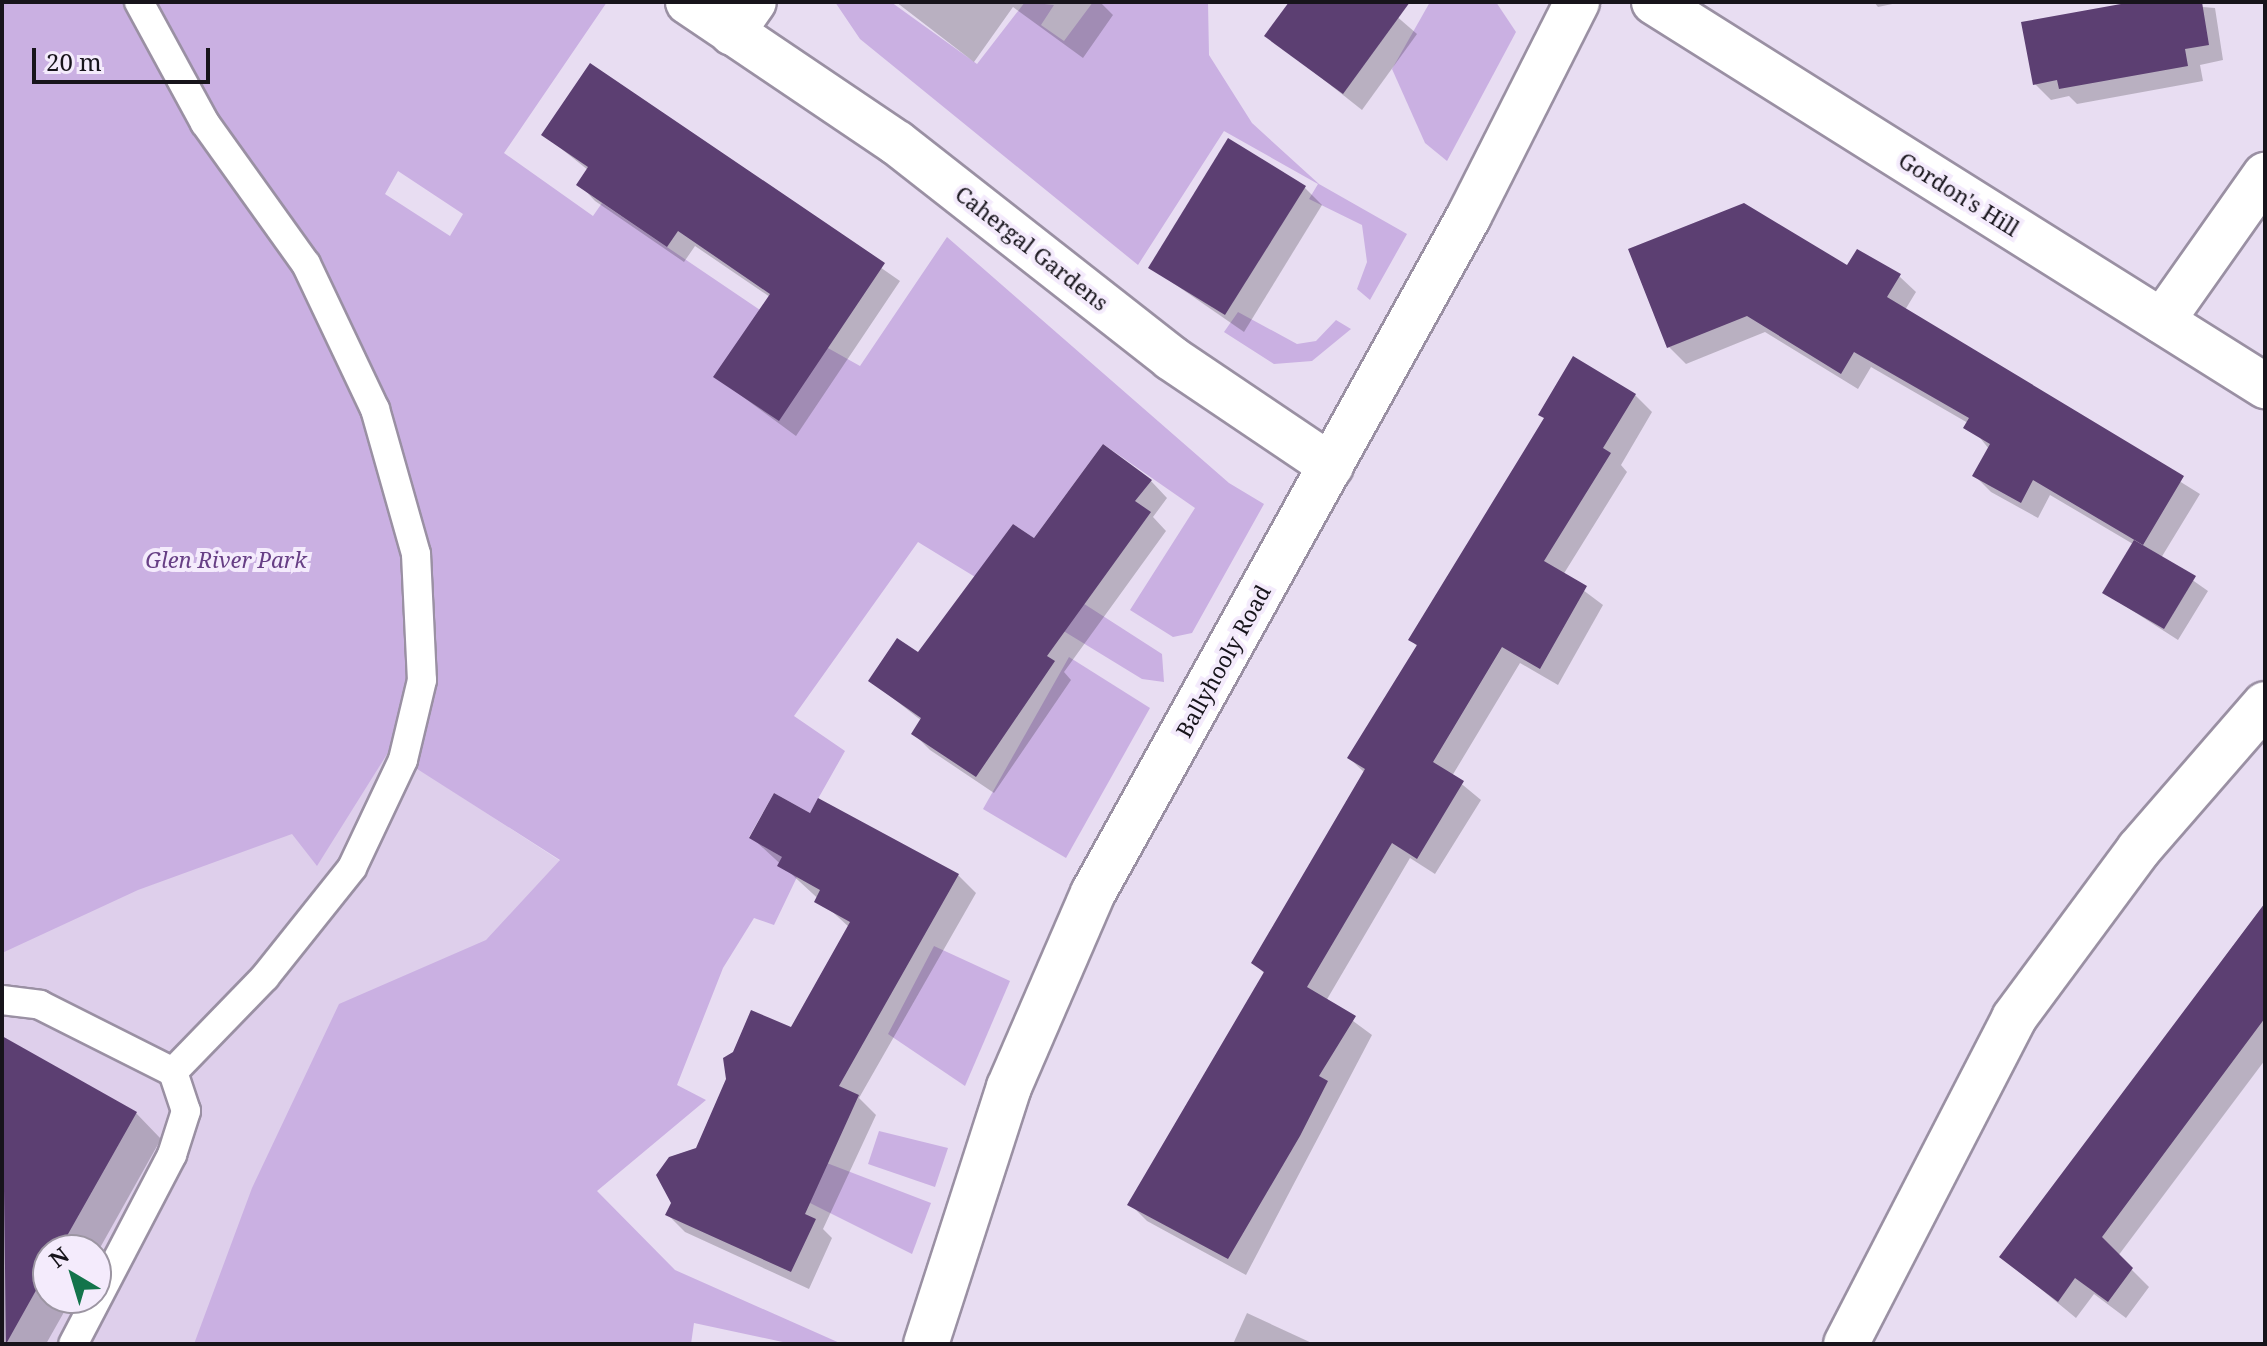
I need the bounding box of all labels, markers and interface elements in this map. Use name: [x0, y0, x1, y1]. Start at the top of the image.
scale bar: [36, 32, 214, 82]
text: 20 m: [46, 45, 102, 78]
street label: Gordon's Hill: [1894, 147, 2024, 241]
street label: Cahergal Gardens: [950, 180, 1114, 316]
park label: Glen River Park: [145, 547, 307, 573]
street label: Ballyhooly Road: [1170, 580, 1276, 742]
north arrow: [32, 1234, 112, 1314]
text: N: [42, 1240, 75, 1274]

